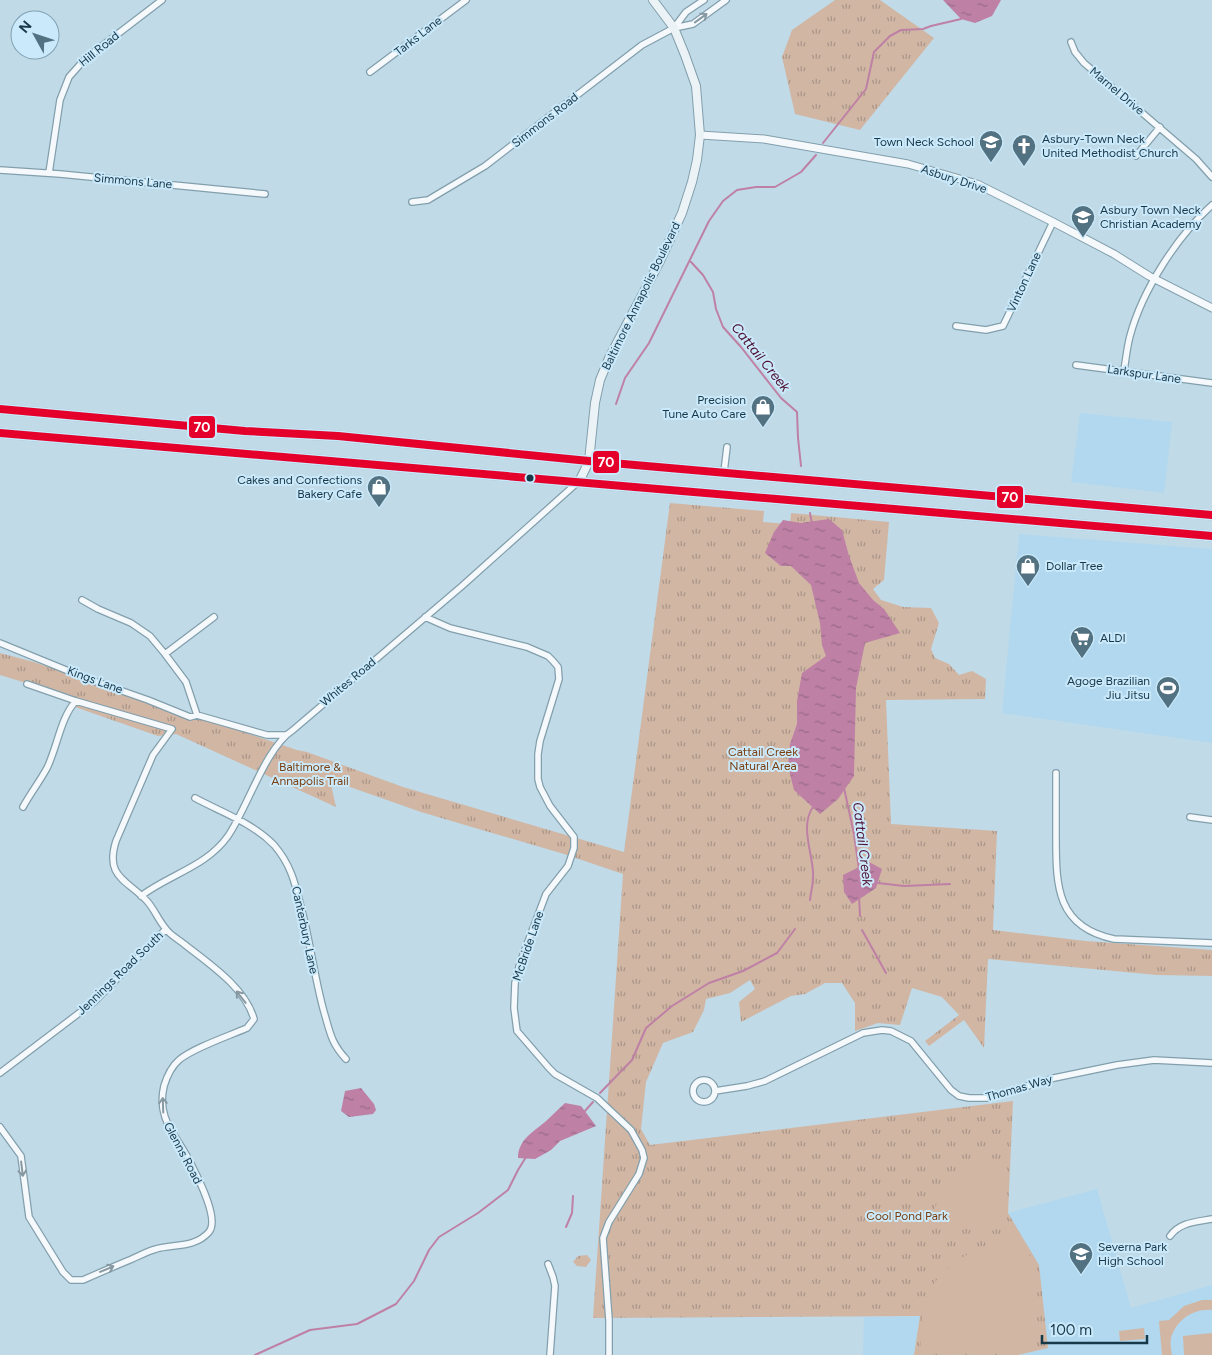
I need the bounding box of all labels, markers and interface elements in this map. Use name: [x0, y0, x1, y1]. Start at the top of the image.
north arrow: [10, 10, 60, 60]
one-way arrow: [694, 12, 707, 23]
street label: Tarks Lane: [392, 13, 445, 59]
text: N: [15, 17, 35, 37]
street label: Hill Road: [76, 29, 122, 69]
street label: Marnel Drive: [1087, 64, 1147, 118]
street label: Simmons Road: [509, 90, 581, 150]
school or university icon: Town Neck School: [978, 129, 1004, 163]
place label: Asbury-Town Neck United Methodist Church: [1042, 132, 1178, 160]
church icon: Asbury-Town Neck United Methodist Church: [1011, 133, 1037, 167]
place label: Town Neck School: [874, 135, 974, 149]
street label: Asbury Drive: [919, 162, 989, 196]
street label: Simmons Lane: [93, 171, 173, 191]
place label: Asbury Town Neck Christian Academy: [1100, 203, 1202, 231]
school or university icon: Asbury Town Neck Christian Academy: [1070, 204, 1096, 238]
street label: Baltimore Annapolis Boulevard: [599, 220, 683, 372]
street label: Vinton Lane: [1004, 249, 1044, 314]
water label: Cattail Creek: [728, 319, 794, 396]
street label: Larkspur Lane: [1106, 362, 1182, 386]
place label: Precision Tune Auto Care: [662, 393, 746, 421]
shop icon: Precision Tune Auto Care: [750, 394, 776, 428]
line badge: 70: [188, 415, 216, 439]
text: 70: [194, 419, 210, 436]
line badge: 70: [592, 450, 620, 474]
text: 70: [598, 454, 614, 471]
place label: Cakes and Confections Bakery Cafe: [237, 473, 362, 501]
unlabelled marker: [525, 473, 535, 483]
shop icon: Cakes and Confections Bakery Cafe: [366, 474, 392, 508]
line badge: 70: [996, 485, 1024, 509]
text: 70: [1002, 489, 1018, 506]
shop icon: Dollar Tree: [1015, 553, 1041, 587]
place label: Dollar Tree: [1046, 559, 1103, 573]
supermarket icon: ALDI: [1069, 625, 1095, 659]
place label: ALDI: [1100, 631, 1126, 645]
street label: Whites Road: [317, 655, 379, 709]
street label: Kings Lane: [65, 664, 125, 697]
place label: Agoge Brazilian Jiu Jitsu: [1067, 674, 1150, 702]
sports icon: Agoge Brazilian Jiu Jitsu: [1155, 675, 1181, 709]
park label: Cattail Creek Natural Area: [728, 745, 798, 773]
park label: Baltimore & Annapolis Trail: [271, 760, 349, 788]
water label: Cattail Creek: [849, 801, 876, 888]
street label: Canterbury Lane: [289, 885, 321, 976]
street label: McBride Lane: [510, 909, 547, 983]
street label: Jennings Road South: [74, 928, 166, 1018]
one-way arrow: [236, 991, 247, 1004]
street label: Thomas Way: [984, 1072, 1055, 1104]
one-way arrow: [158, 1097, 168, 1114]
street label: Glenns Road: [161, 1120, 205, 1186]
one-way arrow: [18, 1161, 28, 1177]
park label: Cool Pond Park: [866, 1209, 948, 1223]
place label: Severna Park High School: [1098, 1240, 1167, 1268]
school or university icon: Severna Park High School: [1068, 1241, 1094, 1275]
one-way arrow: [99, 1264, 114, 1274]
scale bar: [1042, 1312, 1147, 1344]
text: 100 m: [1050, 1321, 1092, 1339]

